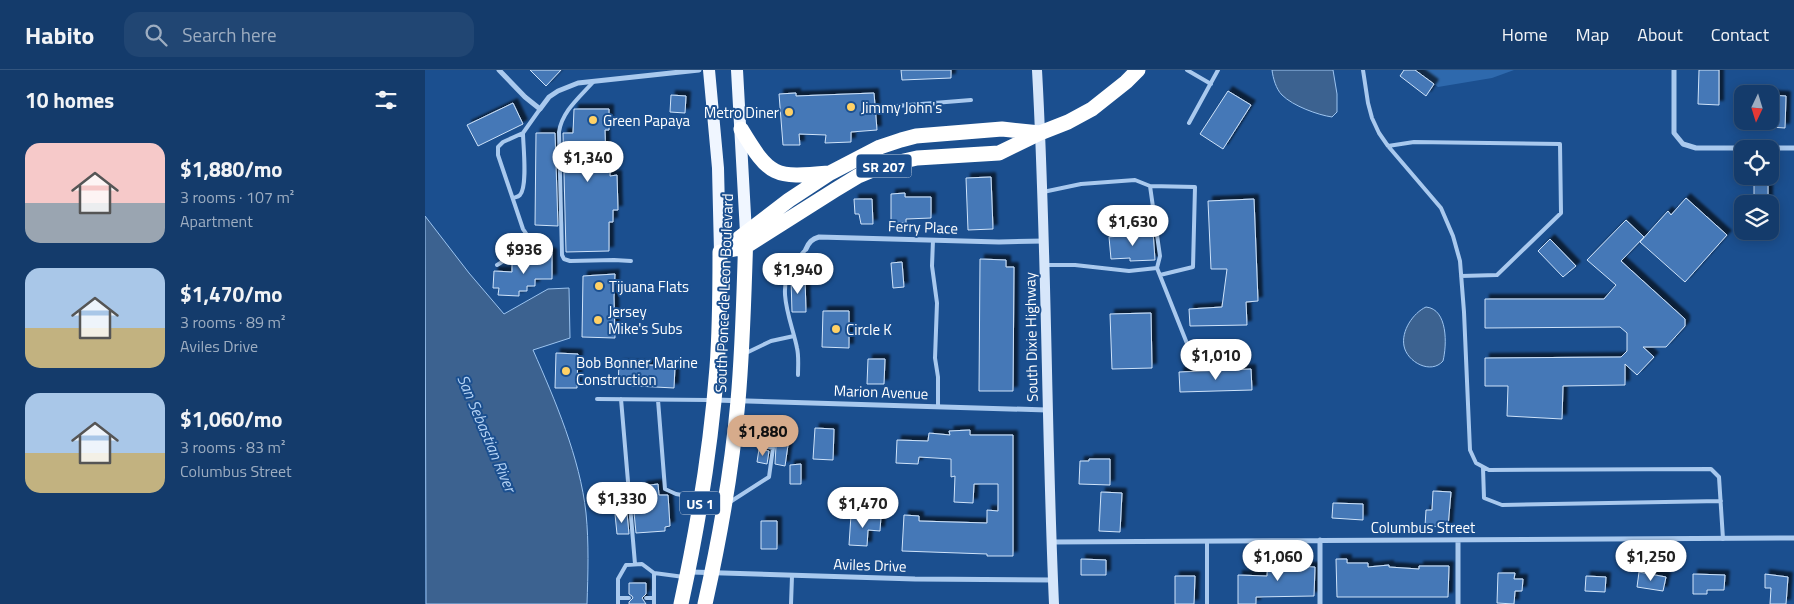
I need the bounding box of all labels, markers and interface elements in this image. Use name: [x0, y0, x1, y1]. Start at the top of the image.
search box: [124, 12, 474, 57]
text: Habito: [25, 17, 94, 53]
text: Search here: [182, 20, 277, 49]
icon: search: [142, 21, 170, 49]
text: Home: [1502, 21, 1548, 48]
text: Map: [1576, 21, 1609, 48]
text: About: [1637, 21, 1683, 48]
text: Contact: [1711, 21, 1769, 48]
text: 10 homes: [25, 84, 114, 116]
north arrow: [1734, 85, 1779, 130]
map controls: [1734, 85, 1779, 240]
icon: filters: [372, 86, 400, 114]
place label: Jimmy John's: [861, 96, 942, 119]
place label: Metro Diner: [704, 101, 779, 124]
marker: Jimmy John's: [845, 101, 857, 113]
marker: Metro Diner: [783, 106, 795, 118]
place label: Green Papaya: [603, 109, 691, 132]
marker: Green Papaya: [587, 114, 599, 126]
pin: $1,340: [547, 140, 629, 183]
button: locate: [1734, 140, 1779, 185]
text: $1,340: [563, 145, 613, 169]
text: $1,880/mo: [180, 153, 282, 185]
road number: SR 207: [857, 154, 911, 178]
icon: home: [65, 163, 125, 223]
text: 3 rooms · 107 m²: [180, 185, 294, 209]
street label: South Ponce de Leon Boulevard: [709, 193, 739, 393]
button: layers: [1734, 195, 1779, 240]
pin: $1,630: [1092, 204, 1174, 247]
text: Apartment: [180, 209, 253, 233]
text: $1,630: [1108, 209, 1158, 233]
street label: Ferry Place: [888, 214, 958, 240]
pin: $936: [494, 232, 554, 275]
text: $936: [506, 237, 542, 261]
pin: $1,940: [757, 252, 839, 295]
text: $1,940: [773, 257, 823, 281]
street label: South Dixie Highway: [1018, 272, 1044, 402]
place label: Tijuana Flats: [609, 275, 689, 298]
text: $1,470/mo: [180, 278, 282, 310]
marker: Tijuana Flats: [593, 280, 605, 292]
icon: home: [65, 288, 125, 348]
place label: Jersey Mike's Subs: [608, 300, 683, 340]
text: 3 rooms · 89 m²: [180, 310, 285, 334]
marker: Jersey Mike's Subs: [592, 314, 604, 326]
place label: Circle K: [846, 318, 892, 341]
marker: Circle K: [830, 323, 842, 335]
text: Aviles Drive: [180, 334, 258, 358]
pin: $1,010: [1175, 338, 1257, 381]
text: $1,010: [1191, 343, 1241, 367]
place label: Bob Bonner Marine Construction: [576, 351, 698, 391]
marker: Bob Bonner Marine Construction: [560, 365, 572, 377]
water label: San Sebastian River: [451, 371, 523, 497]
street label: Marion Avenue: [833, 379, 929, 405]
text: $1,060/mo: [180, 403, 282, 435]
icon: home: [65, 413, 125, 473]
pin: $1,880: [722, 414, 804, 457]
text: $1,880: [738, 419, 788, 443]
text: 3 rooms · 83 m²: [180, 435, 285, 459]
text: Columbus Street: [180, 459, 292, 483]
pin: $1,330: [581, 482, 663, 524]
text: $1,330: [597, 486, 647, 510]
pin: $1,470: [822, 486, 904, 529]
text: $1,470: [838, 491, 888, 515]
road number: US 1: [680, 492, 720, 514]
street label: Columbus Street: [1371, 516, 1476, 539]
pin: $1,060: [1237, 540, 1319, 582]
pin: $1,250: [1610, 540, 1692, 582]
text: $1,060: [1253, 544, 1303, 568]
text: $1,250: [1626, 544, 1676, 568]
street label: Aviles Drive: [833, 552, 907, 578]

